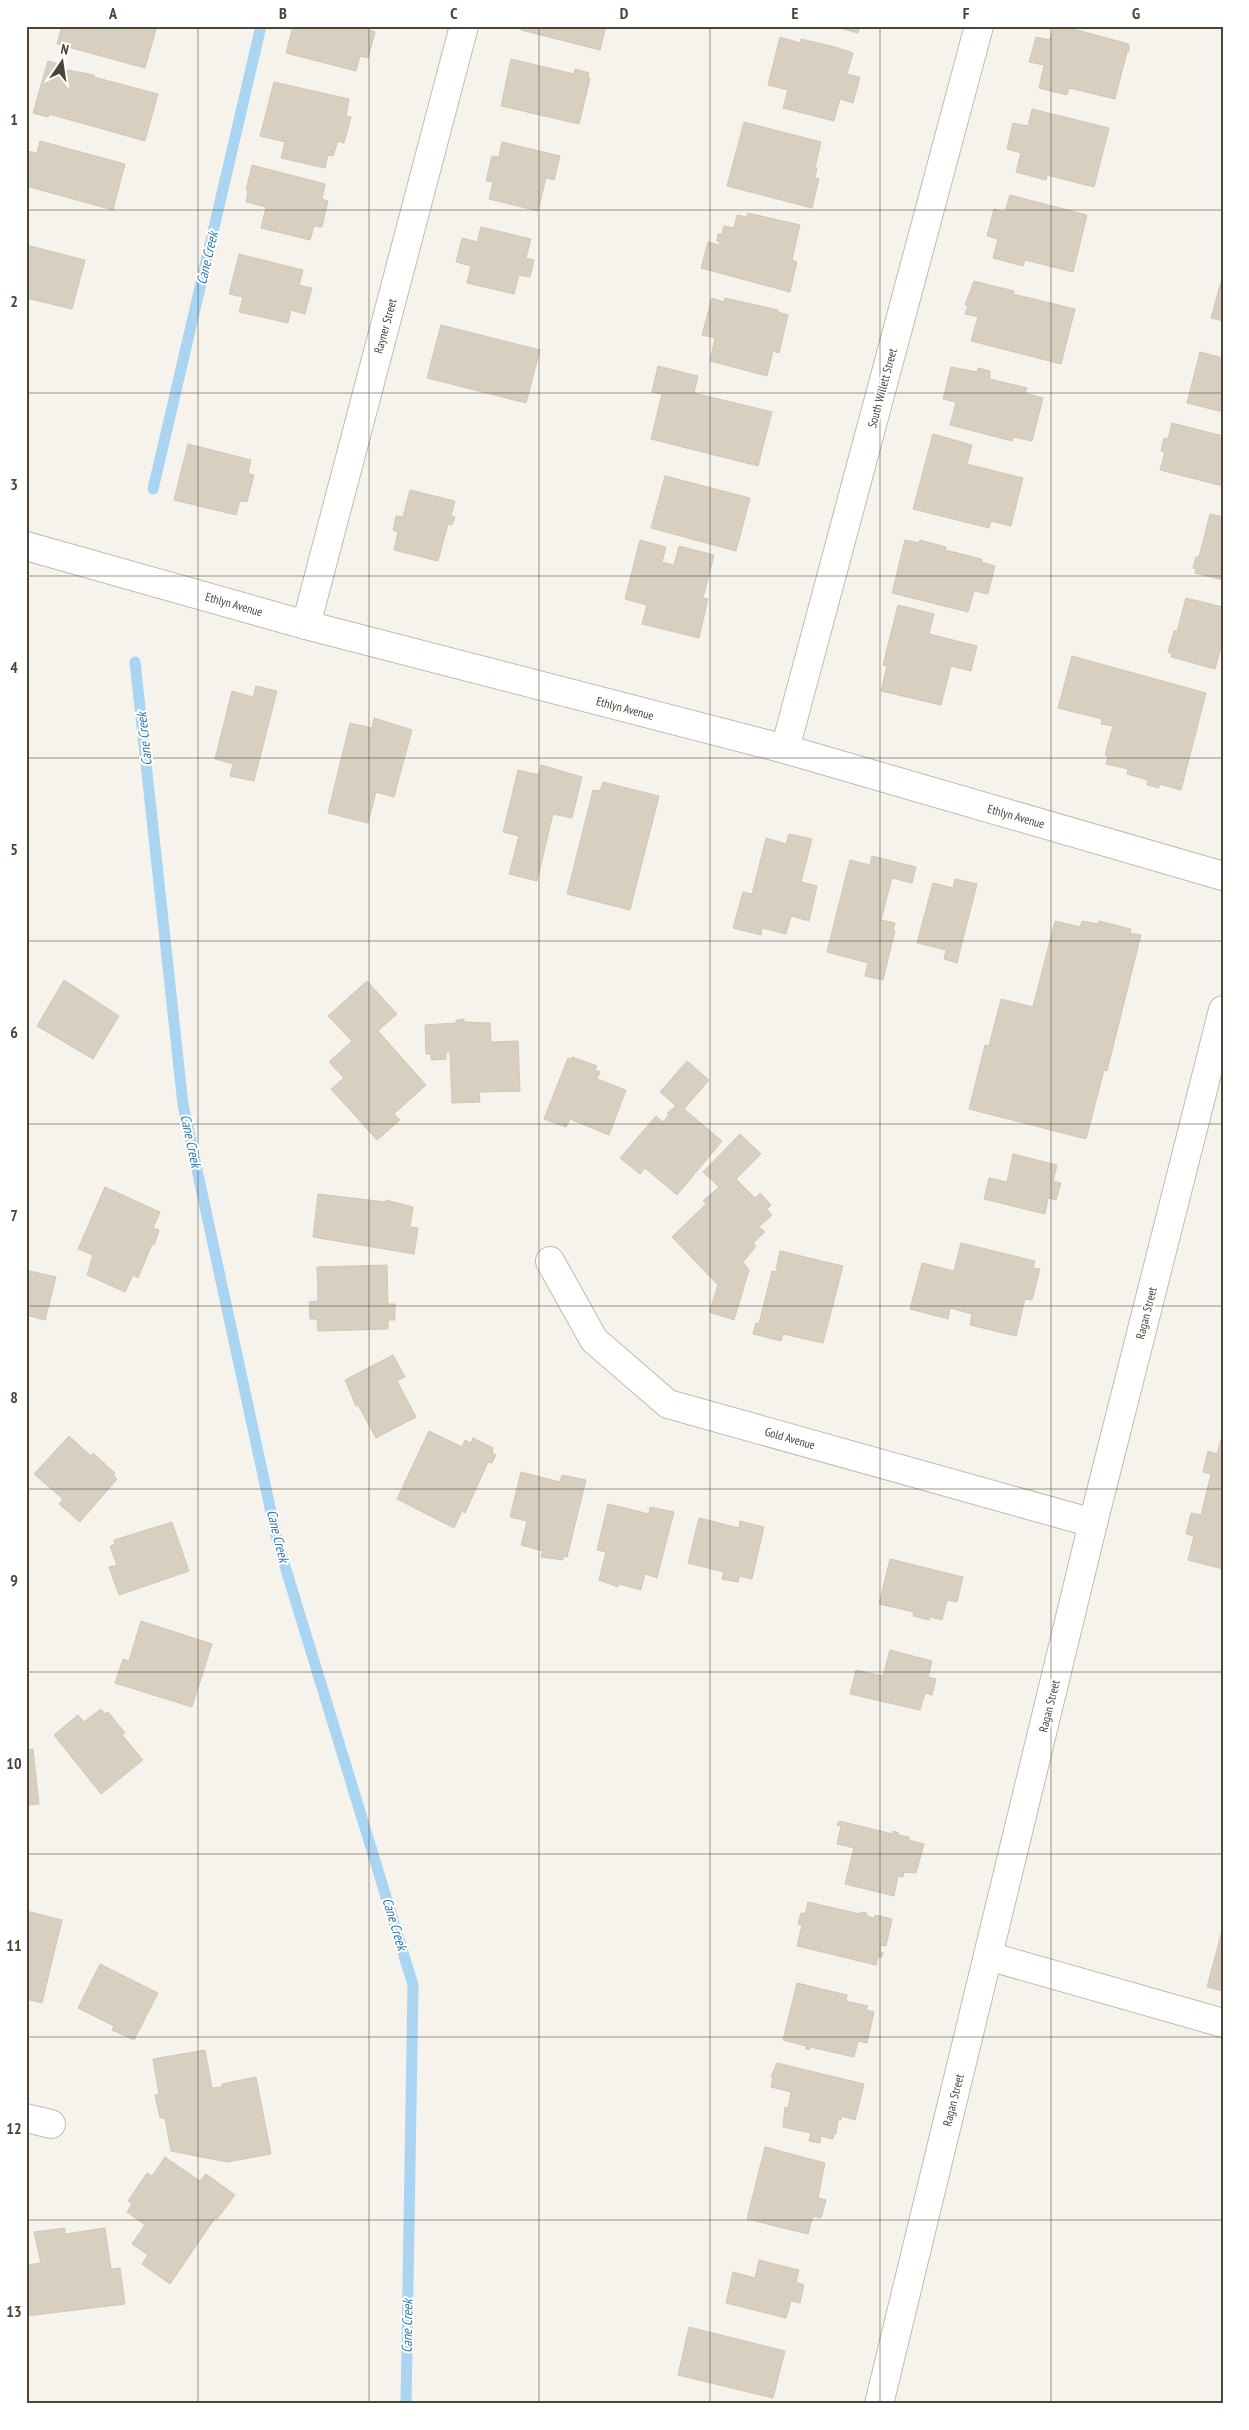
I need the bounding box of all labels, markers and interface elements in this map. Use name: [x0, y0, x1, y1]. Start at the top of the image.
text: A: [108, 3, 118, 23]
text: B: [279, 3, 287, 23]
text: C: [450, 3, 458, 23]
text: D: [620, 3, 629, 23]
text: E: [792, 3, 799, 23]
text: F: [963, 3, 970, 23]
text: G: [1132, 3, 1140, 23]
north arrow: [38, 38, 88, 88]
text: N: [59, 40, 71, 59]
text: 1: [10, 109, 18, 129]
water label: Cane Creek: [192, 228, 222, 286]
text: 2: [10, 291, 18, 311]
street label: Rayner Street: [371, 296, 400, 355]
street label: South Willett Street: [864, 346, 900, 429]
text: 3: [10, 474, 18, 494]
street label: Ethlyn Avenue: [204, 589, 264, 619]
text: 4: [10, 657, 18, 677]
street label: Ethlyn Avenue: [595, 693, 655, 723]
water label: Cane Creek: [132, 710, 156, 767]
street label: Ethlyn Avenue: [986, 801, 1046, 831]
text: 5: [10, 839, 18, 859]
text: 6: [10, 1022, 18, 1042]
water label: Cane Creek: [177, 1113, 206, 1171]
text: 7: [10, 1205, 18, 1225]
street label: Ragan Street: [1132, 1285, 1160, 1341]
text: 8: [10, 1387, 18, 1407]
street label: Gold Avenue: [763, 1424, 817, 1452]
water label: Cane Creek: [263, 1508, 294, 1566]
text: 9: [10, 1570, 18, 1590]
street label: Ragan Street: [1035, 1678, 1063, 1734]
text: 10: [6, 1753, 22, 1773]
water label: Cane Creek: [379, 1896, 412, 1954]
text: 11: [6, 1935, 22, 1955]
street label: Ragan Street: [939, 2072, 967, 2128]
text: 12: [6, 2118, 22, 2138]
water label: Cane Creek: [398, 2297, 416, 2353]
text: 13: [6, 2301, 22, 2321]

